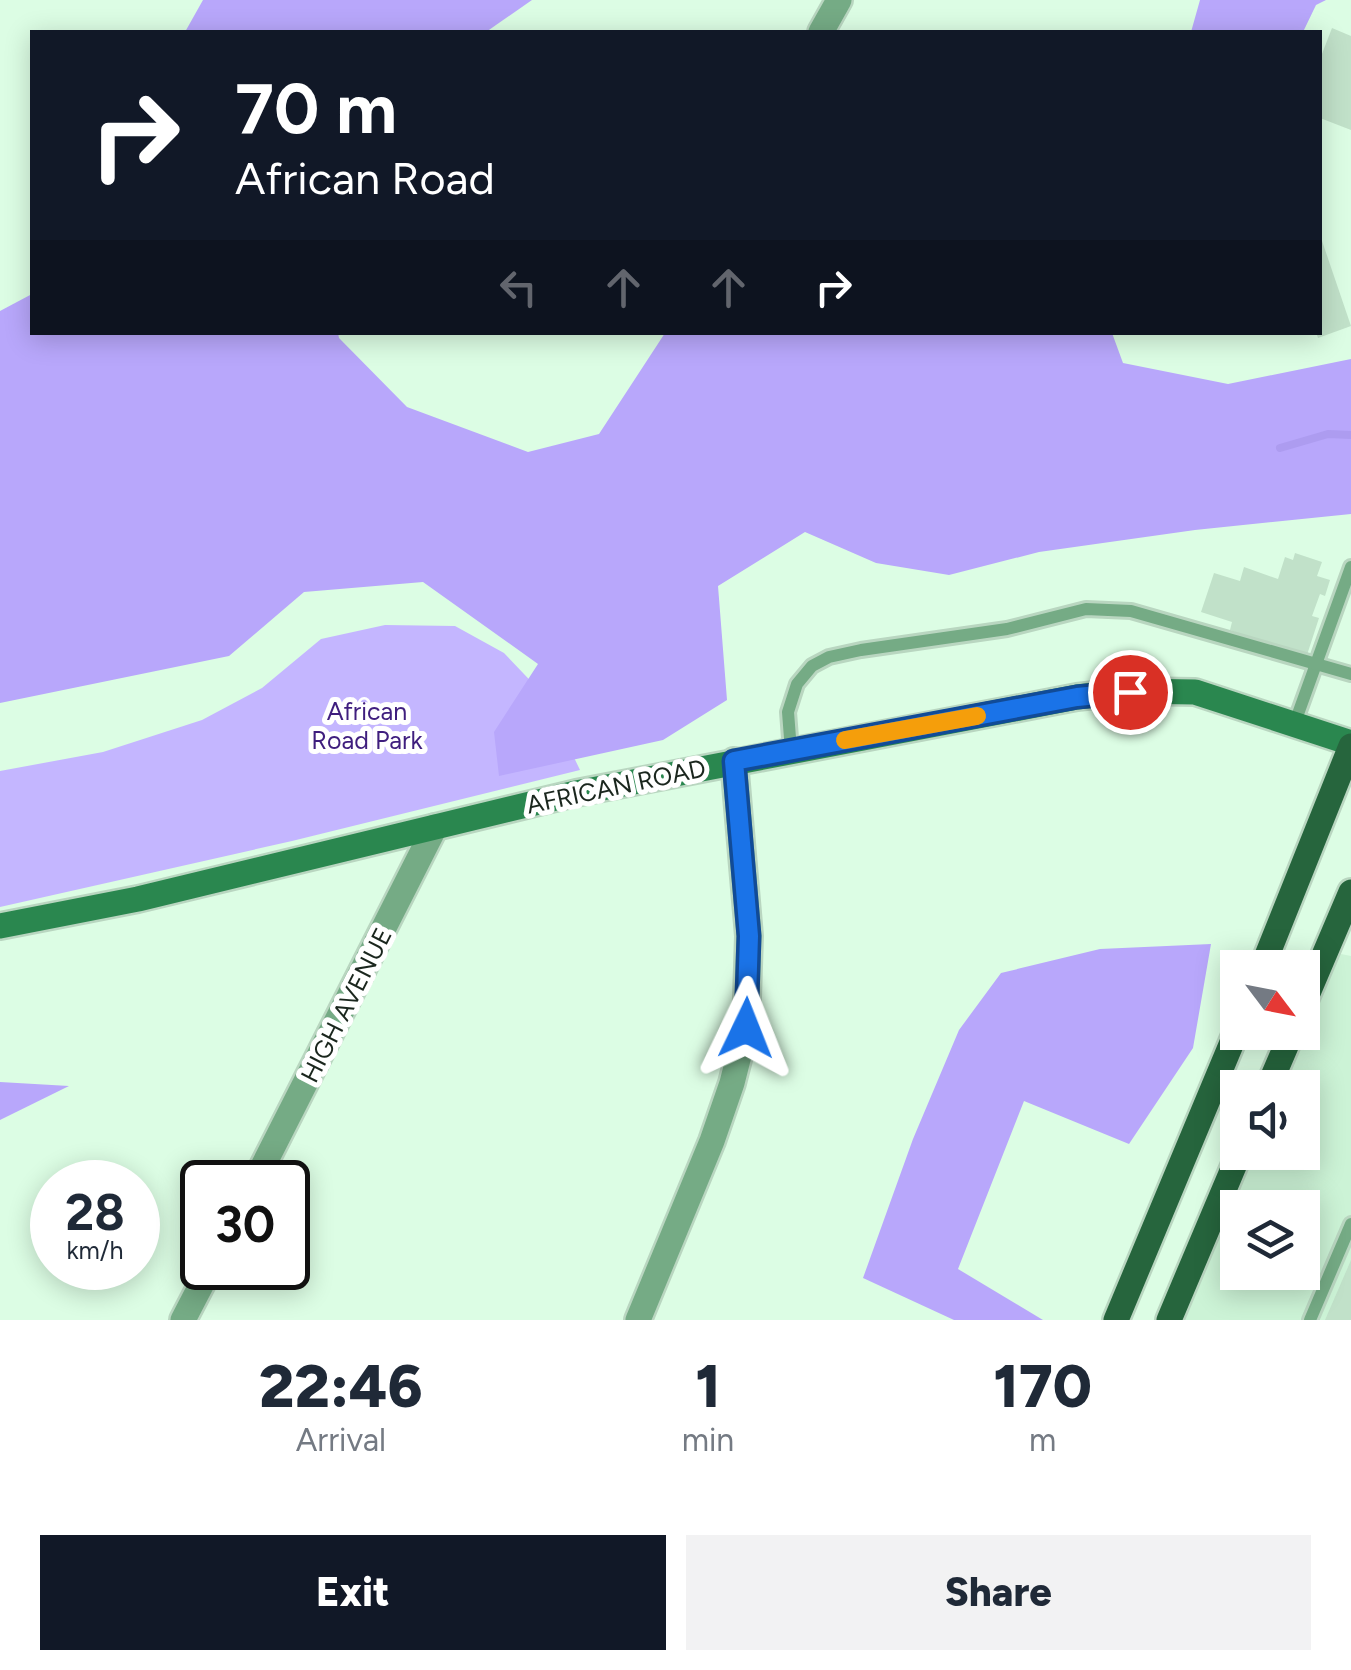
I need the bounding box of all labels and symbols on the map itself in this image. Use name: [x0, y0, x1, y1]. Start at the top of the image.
pin: [1088, 650, 1173, 735]
park label: African Road Park: [311, 696, 424, 755]
street label: AFRICAN ROAD: [524, 752, 708, 820]
street label: HIGH AVENUE: [294, 923, 398, 1087]
north arrow: [1220, 950, 1320, 1050]
position arrow: [694, 976, 798, 1080]
speed limit sign: 30: [180, 1160, 310, 1290]

